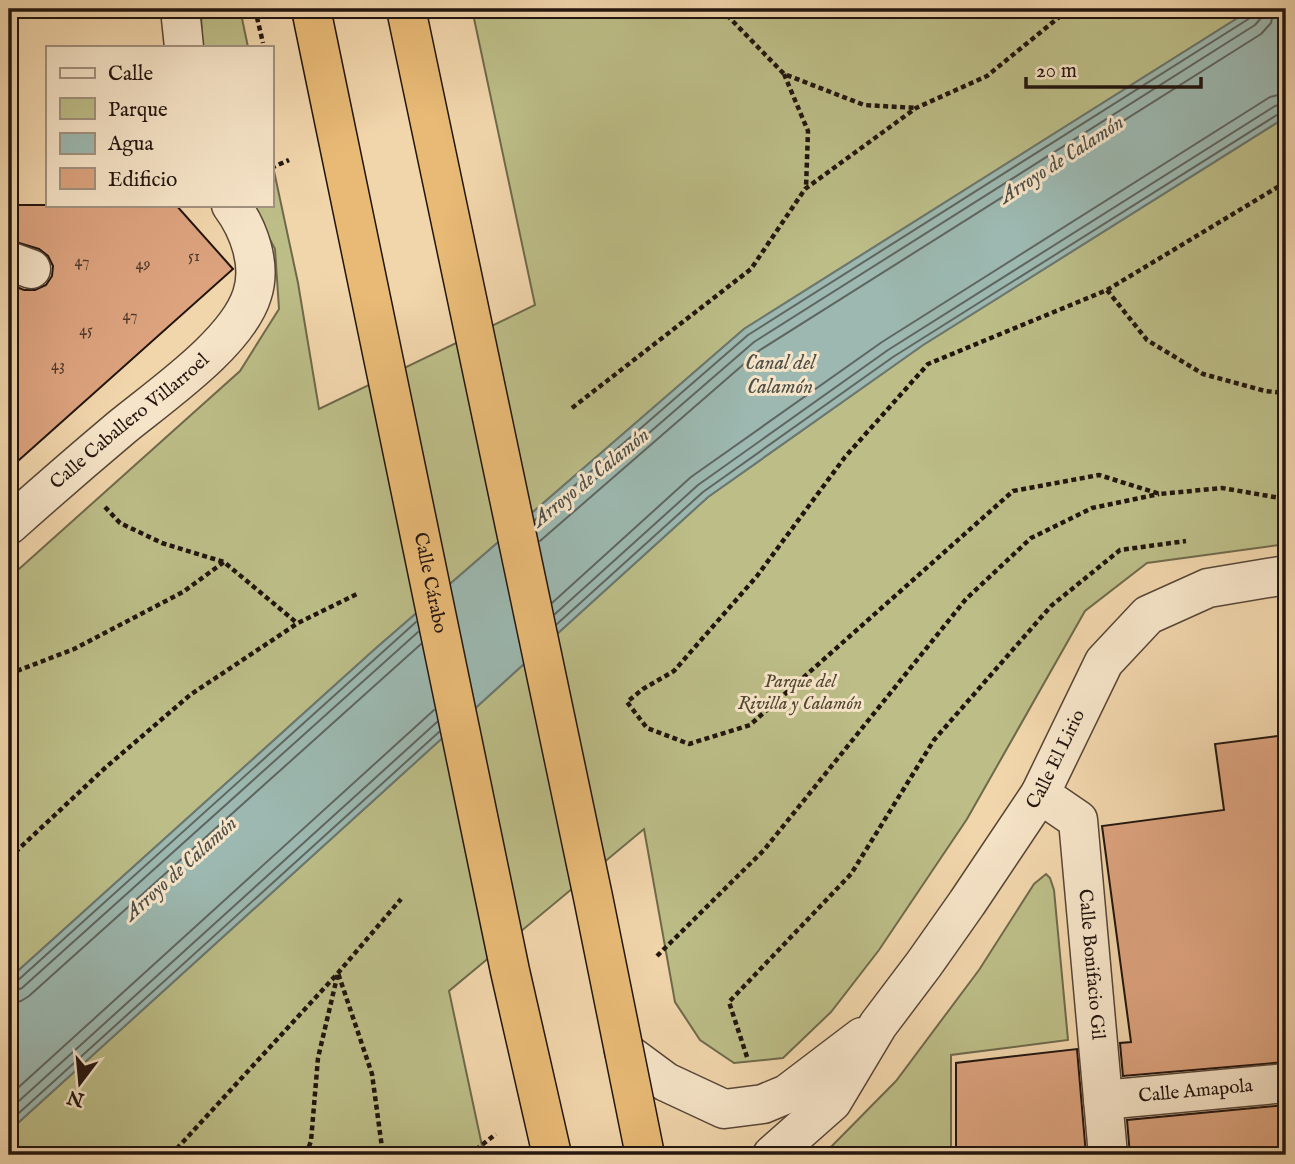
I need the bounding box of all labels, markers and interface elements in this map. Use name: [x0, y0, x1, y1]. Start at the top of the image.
legend: [46, 46, 273, 206]
scale bar: [1026, 46, 1200, 90]
text: 20 m: [1036, 58, 1077, 85]
text: Calle: [108, 61, 153, 88]
text: Parque: [108, 97, 168, 124]
water label: Arroyo de Calamón: [993, 110, 1130, 212]
text: Agua: [107, 131, 154, 158]
text: Edificio: [108, 167, 177, 194]
house number: 51: [188, 247, 200, 267]
house number: 47: [75, 252, 89, 272]
house number: 49: [136, 255, 150, 275]
house number: 47: [123, 306, 137, 326]
house number: 45: [79, 321, 93, 341]
street label: Calle Caballero Villarroel: [45, 348, 215, 495]
water label: Canal del Calamón: [745, 350, 817, 401]
house number: 43: [51, 356, 65, 376]
water label: Arroyo de Calamón: [525, 422, 655, 535]
street label: Calle Cárabo: [408, 530, 452, 635]
park label: Parque del Rivilla y Calamón: [738, 670, 862, 716]
street label: Calle El Lirio: [1021, 706, 1091, 814]
water label: Arroyo de Calamón: [117, 811, 243, 928]
street label: Calle Bonifacio Gil: [1072, 888, 1110, 1041]
north arrow: [46, 1048, 116, 1118]
street label: Calle Amapola: [1137, 1074, 1255, 1109]
text: N: [64, 1083, 88, 1111]

